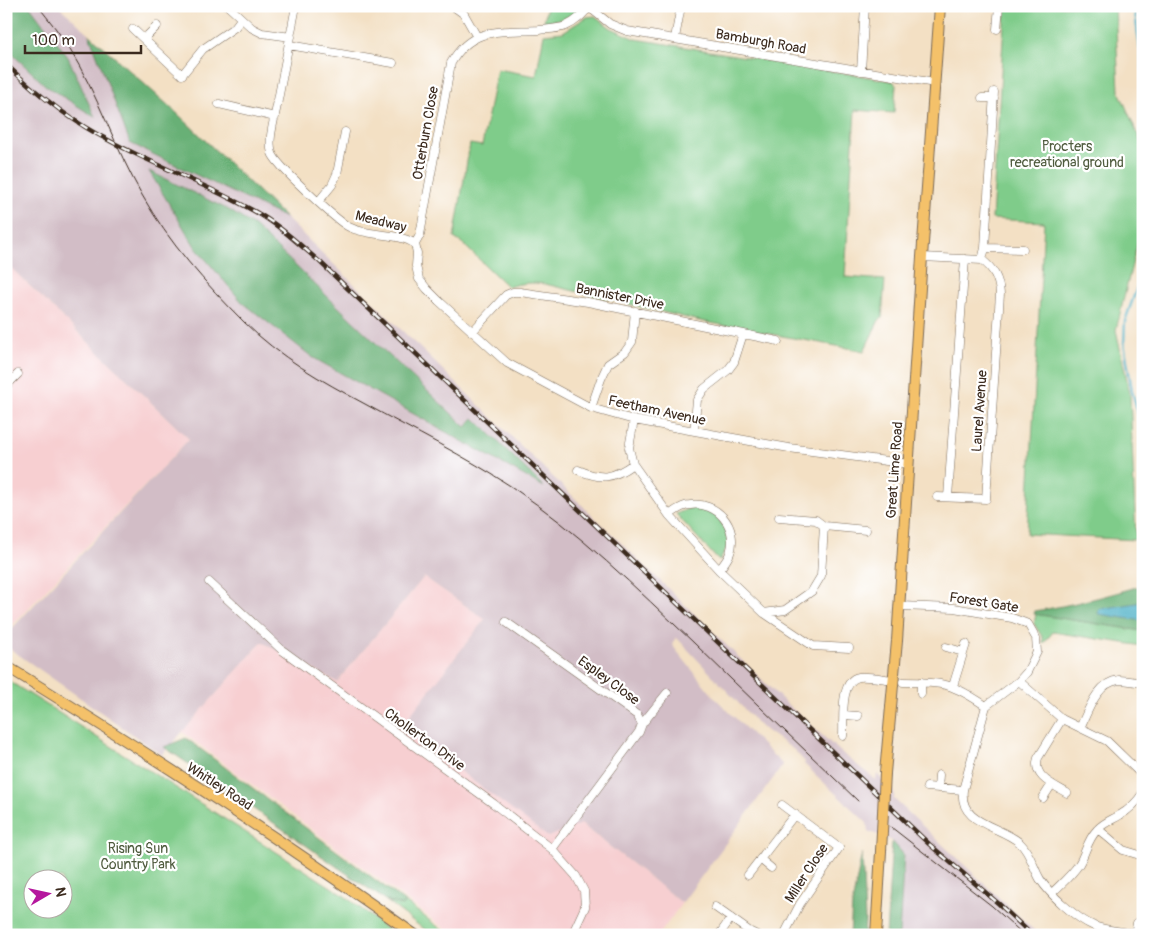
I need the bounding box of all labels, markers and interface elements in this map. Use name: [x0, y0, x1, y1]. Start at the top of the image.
scale bar: [25, 22, 141, 54]
street label: Bamburgh Road: [714, 25, 808, 58]
text: 100 m: [32, 31, 75, 50]
street label: Otterburn Close: [409, 85, 442, 181]
park label: Procters recreational ground: [1010, 138, 1124, 171]
street label: Meadway: [353, 207, 408, 236]
street label: Bannister Drive: [575, 280, 665, 313]
street label: Laurel Avenue: [968, 369, 991, 453]
street label: Feetham Avenue: [607, 392, 707, 429]
street label: Great Lime Road: [883, 421, 906, 519]
street label: Forest Gate: [948, 589, 1020, 616]
street label: Espley Close: [575, 652, 643, 709]
street label: Chollerton Drive: [381, 705, 468, 774]
street label: Whitley Road: [184, 759, 256, 814]
park label: Rising Sun Country Park: [100, 840, 176, 873]
street label: Miller Close: [781, 841, 832, 906]
north arrow: [22, 868, 72, 918]
text: N: [51, 886, 69, 898]

